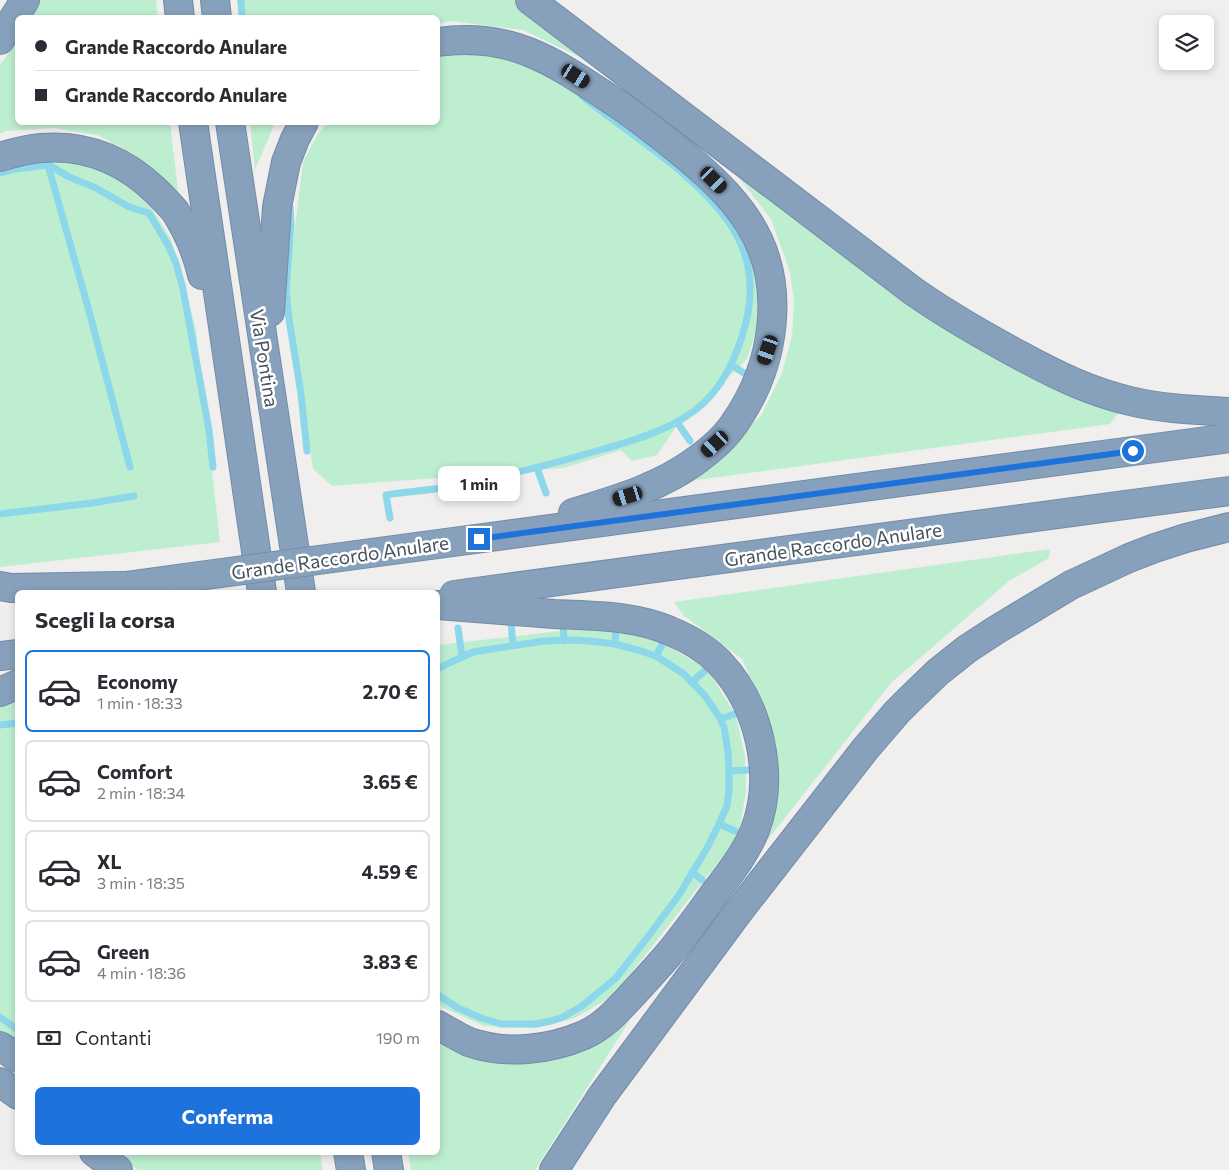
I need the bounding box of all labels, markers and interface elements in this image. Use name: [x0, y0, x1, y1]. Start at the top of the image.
map controls: [1159, 15, 1214, 70]
button: layers: [1159, 15, 1214, 70]
text: Grande Raccordo Anulare: [65, 35, 287, 58]
car: [559, 62, 592, 90]
text: Grande Raccordo Anulare: [65, 83, 287, 106]
car: [698, 164, 729, 196]
street label: Via Pontina: [246, 307, 284, 409]
car: [756, 333, 779, 367]
car: [698, 428, 731, 460]
route start: [1122, 440, 1144, 462]
callout: 1 min: [438, 466, 520, 502]
text: 1 min: [460, 474, 498, 493]
car: [611, 484, 644, 508]
street label: Grande Raccordo Anulare: [723, 517, 943, 571]
route end: [468, 528, 490, 550]
street label: Grande Raccordo Anulare: [230, 530, 450, 584]
text: Scegli la corsa: [35, 606, 175, 633]
icon: car: [37, 669, 82, 714]
text: Economy: [97, 670, 178, 693]
text: 2.70 €: [362, 680, 418, 703]
text: 1 min · 18:33: [97, 693, 183, 712]
icon: car: [37, 759, 82, 804]
text: Comfort: [97, 760, 173, 783]
text: 3.65 €: [363, 770, 418, 793]
text: 2 min · 18:34: [97, 783, 185, 802]
icon: car: [37, 849, 82, 894]
text: XL: [97, 850, 122, 873]
text: 4.59 €: [362, 860, 418, 883]
text: 3 min · 18:35: [97, 873, 185, 892]
icon: car: [37, 939, 82, 984]
text: Green: [97, 940, 149, 963]
text: 3.83 €: [363, 950, 418, 973]
text: 4 min · 18:36: [97, 963, 186, 982]
icon: cash: [35, 1024, 63, 1052]
text: Contanti: [75, 1026, 152, 1049]
text: 190 m: [376, 1028, 420, 1047]
button: Conferma: [35, 1087, 420, 1145]

